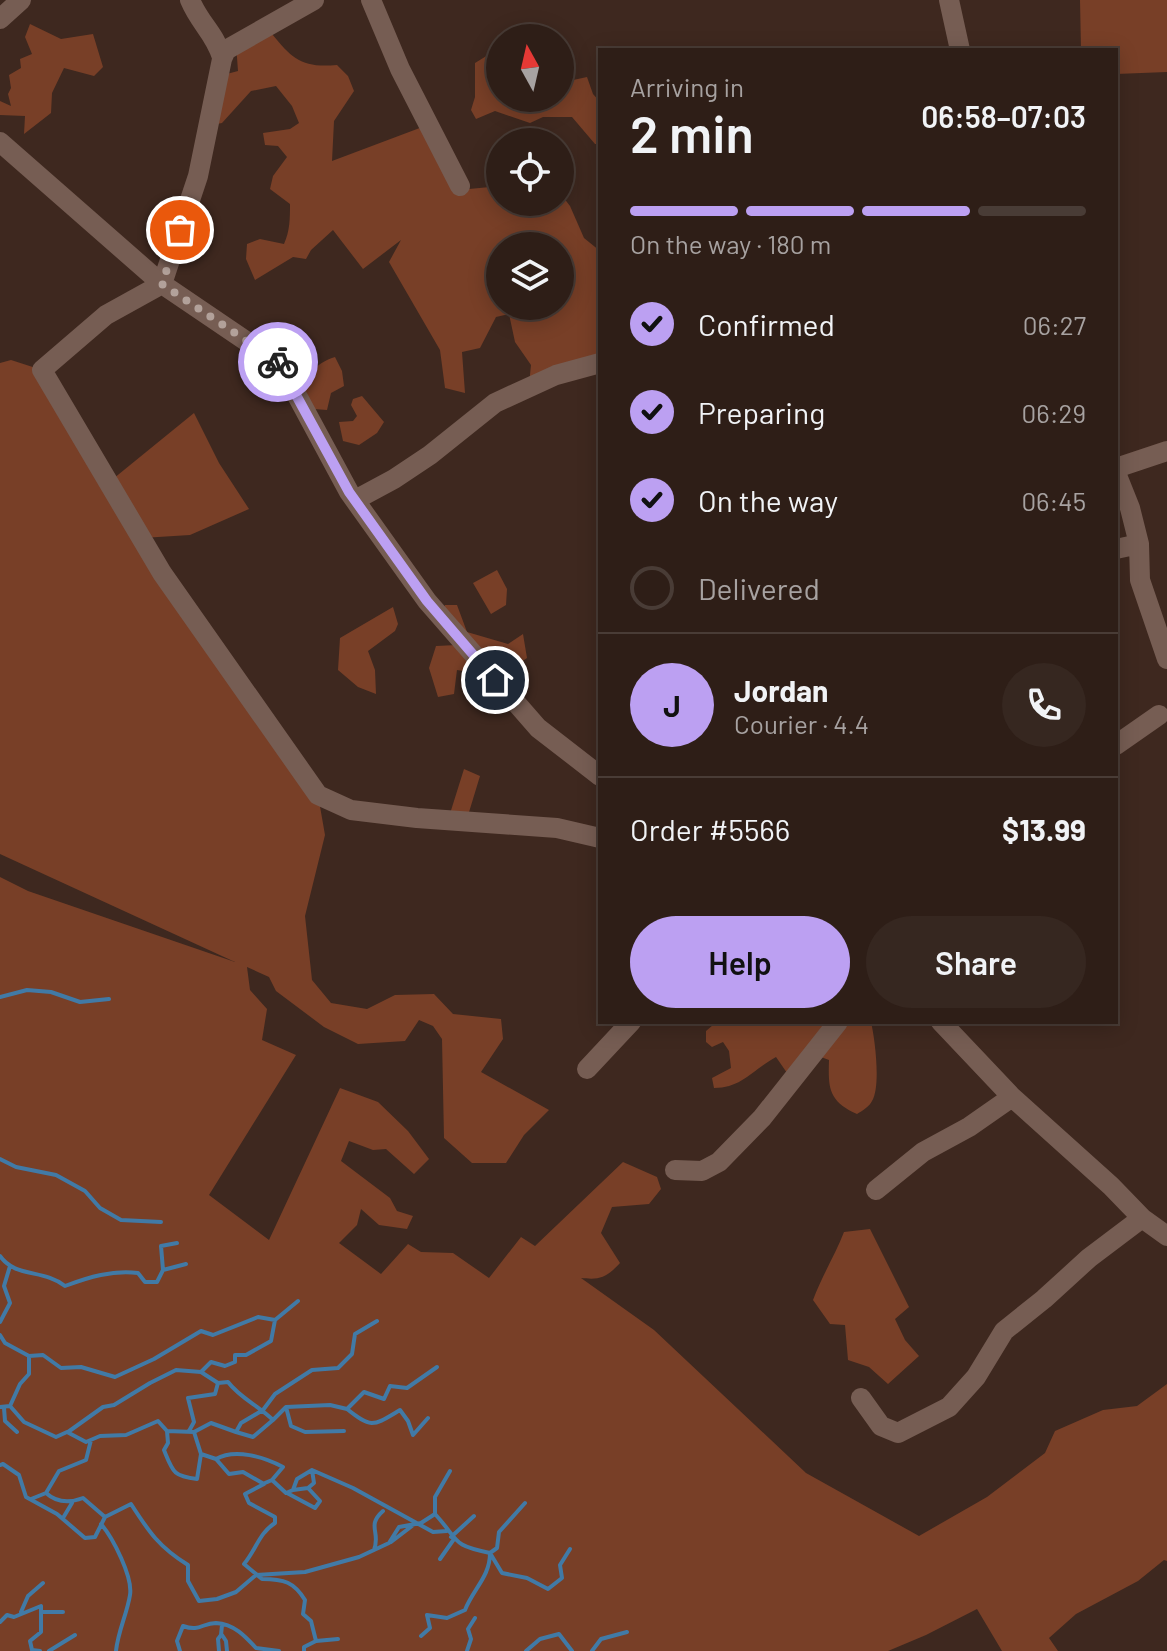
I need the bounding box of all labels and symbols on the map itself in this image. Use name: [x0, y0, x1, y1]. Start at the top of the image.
north arrow: [486, 24, 574, 112]
pin: [146, 196, 214, 264]
courier: [238, 322, 318, 402]
pin: [461, 646, 529, 714]

